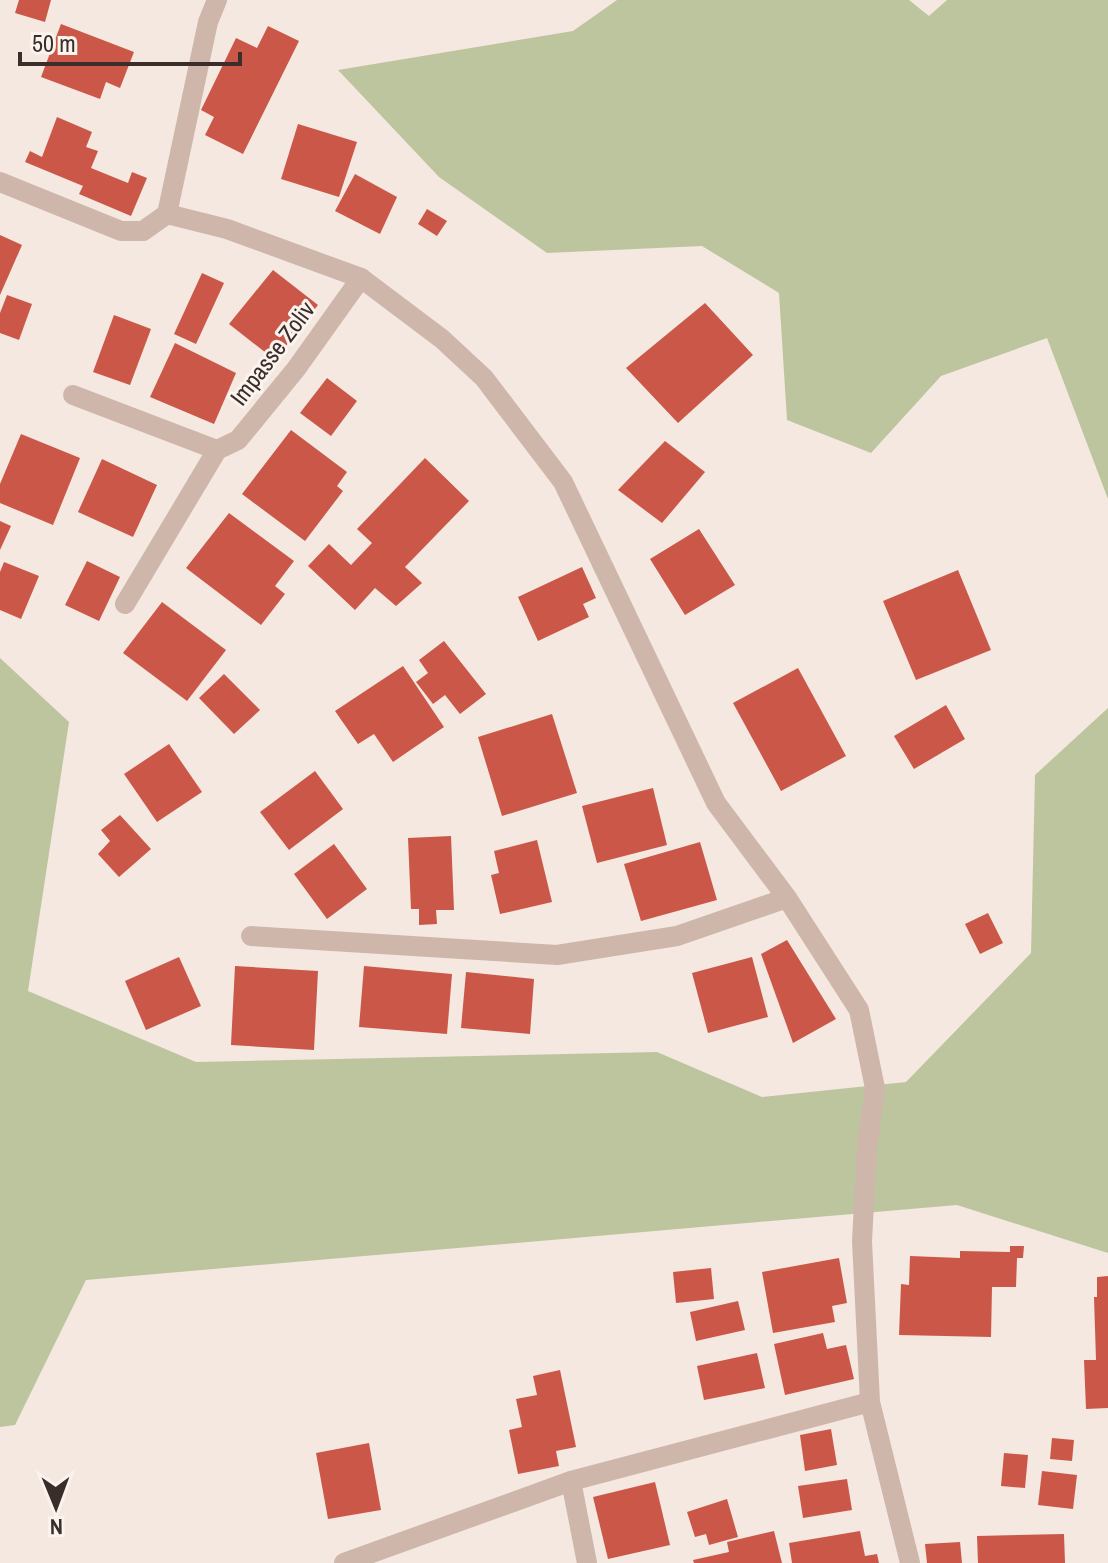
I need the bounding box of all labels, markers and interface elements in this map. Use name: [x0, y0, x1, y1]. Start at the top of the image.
scale bar: [20, 16, 240, 66]
text: 50 m: [32, 27, 76, 59]
street label: Impasse Zoliv: [222, 294, 322, 412]
north arrow: [16, 1467, 96, 1547]
text: N: [50, 1512, 63, 1542]

